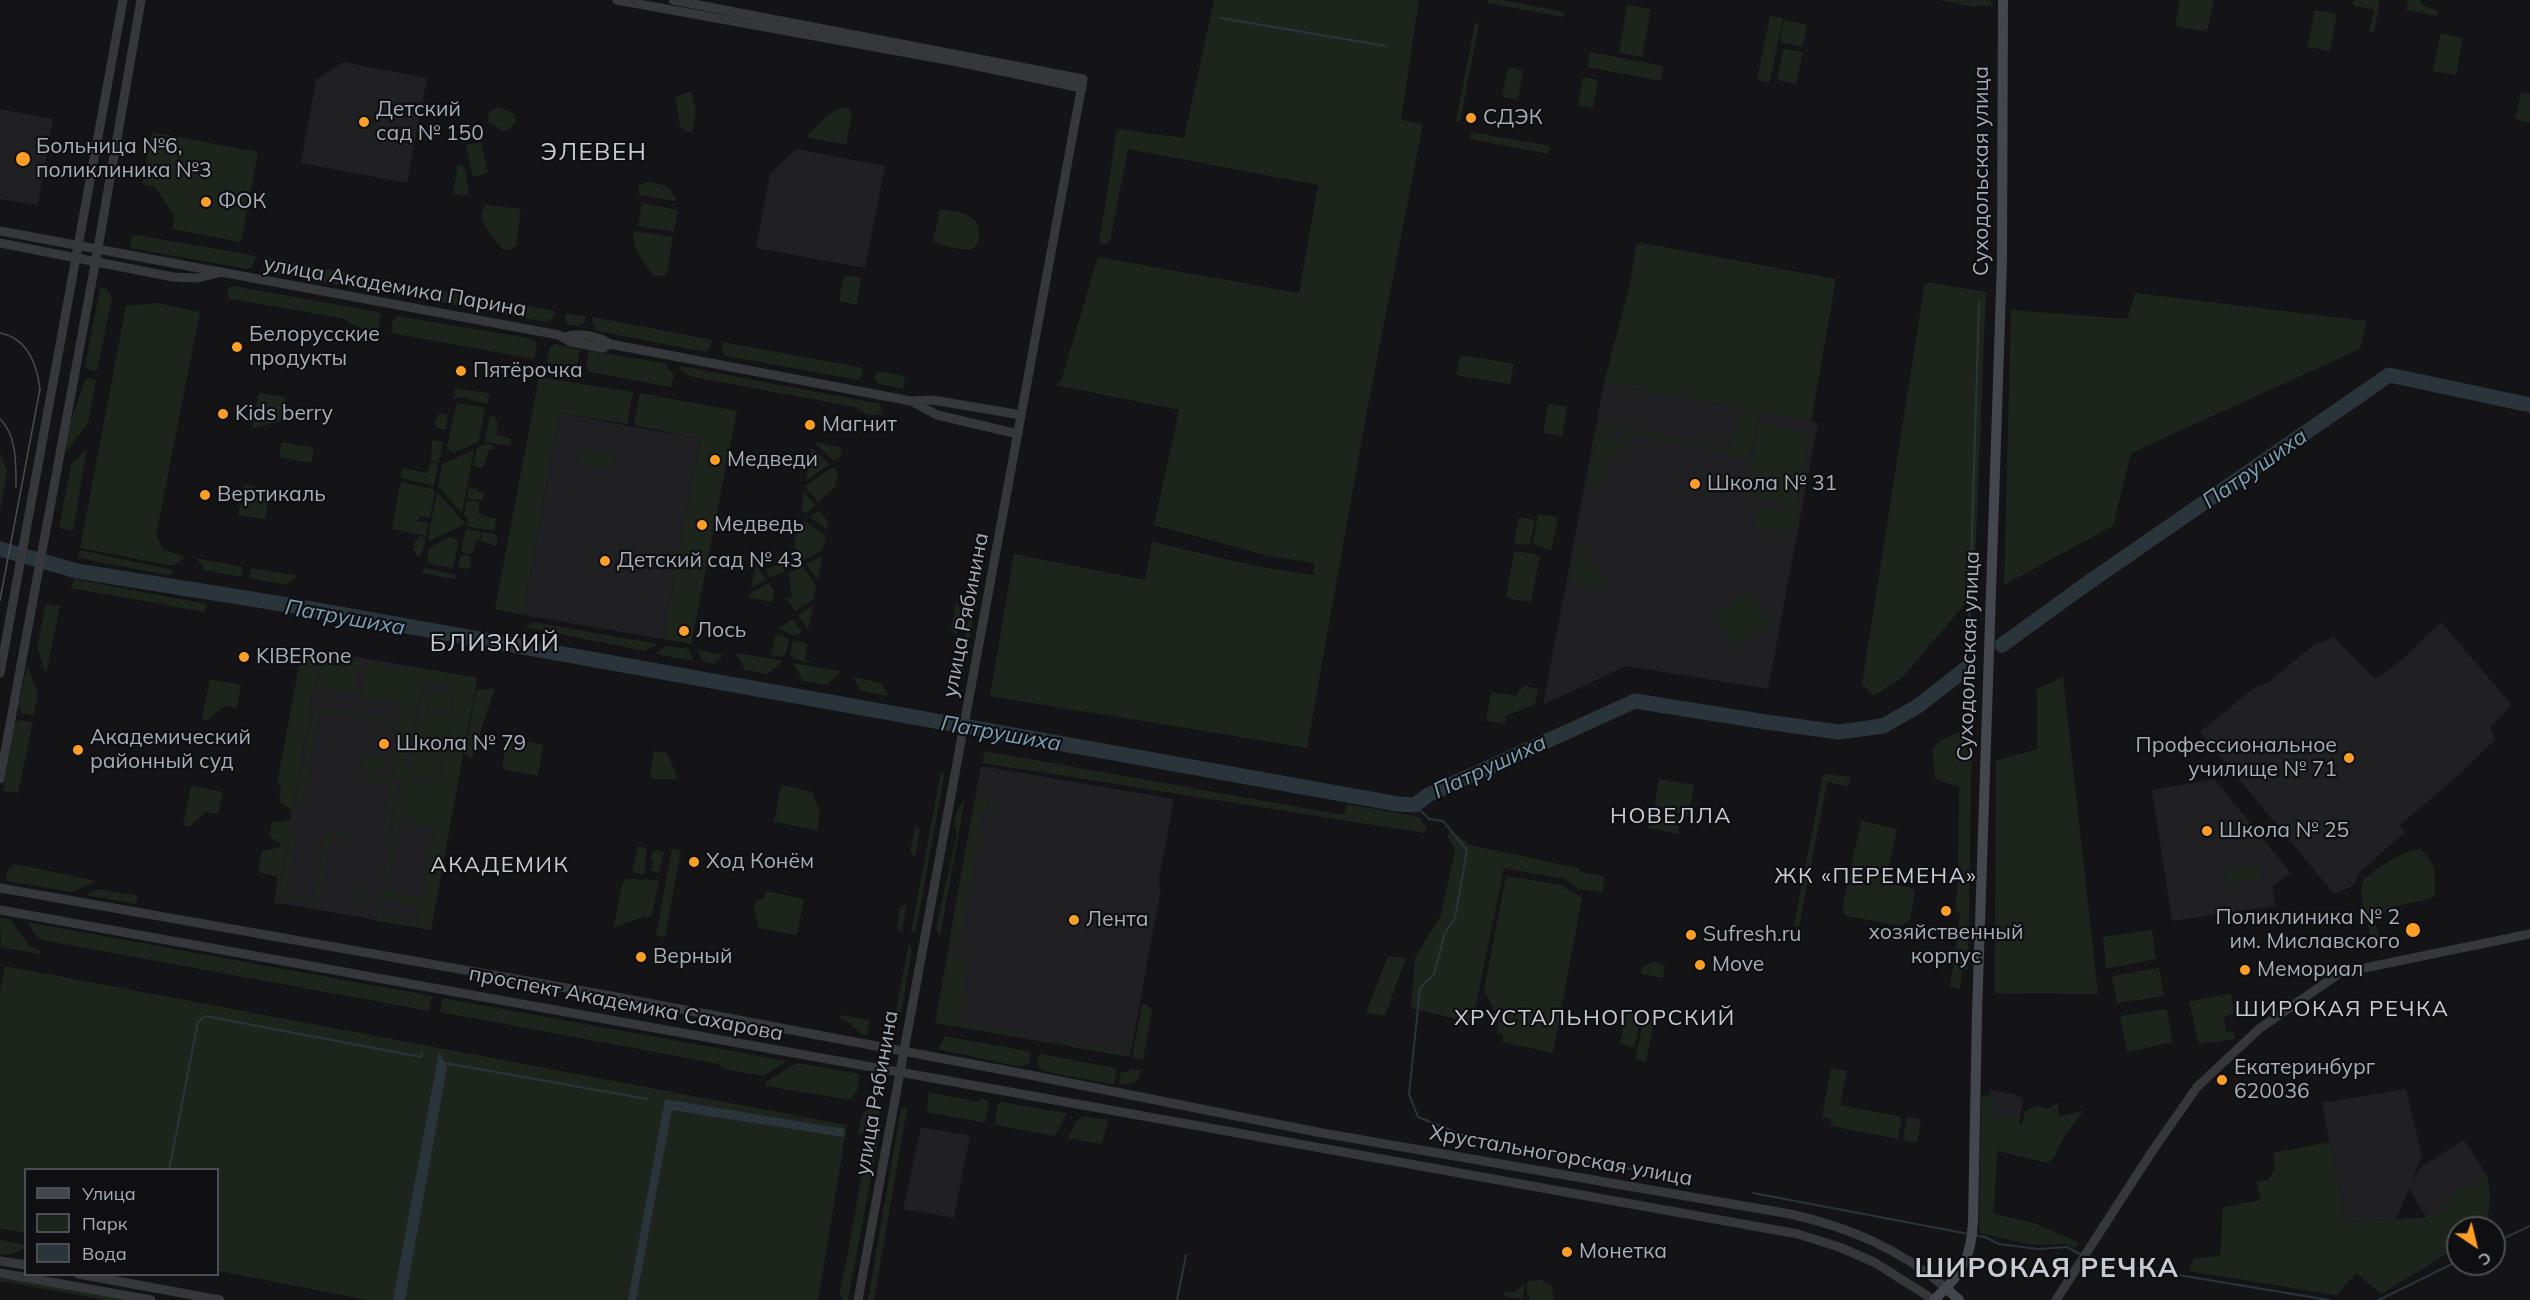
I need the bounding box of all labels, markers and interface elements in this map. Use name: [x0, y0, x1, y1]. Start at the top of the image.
street label: Суходольская улица: [1969, 66, 1995, 276]
place label: Детский сад № 150: [376, 97, 484, 147]
place label: СДЭК: [1483, 105, 1542, 131]
marker: СДЭК: [1464, 111, 1478, 125]
marker: Детский сад № 150: [357, 115, 371, 129]
place label: Больница №6, поликлиника №3: [36, 134, 211, 184]
district label: ЭЛЕВЕН: [541, 139, 647, 167]
marker: Больница №6, поликлиника №3: [14, 150, 32, 168]
place label: ФОК: [218, 189, 266, 215]
marker: ФОК: [199, 195, 213, 209]
street label: улица Академика Парина: [262, 251, 528, 323]
place label: Белорусские продукты: [249, 322, 380, 372]
marker: Белорусские продукты: [230, 340, 244, 354]
place label: Пятёрочка: [473, 358, 583, 384]
marker: Пятёрочка: [454, 364, 468, 378]
place label: Kids berry: [235, 401, 333, 427]
marker: Kids berry: [216, 407, 230, 421]
place label: Магнит: [822, 412, 897, 438]
marker: Магнит: [803, 418, 817, 432]
water label: Патрушиха: [2198, 423, 2312, 515]
place label: Медведи: [727, 447, 818, 473]
marker: Медведи: [708, 453, 722, 467]
place label: Школа № 31: [1707, 471, 1837, 497]
marker: Школа № 31: [1688, 477, 1702, 491]
place label: Вертикаль: [217, 482, 326, 508]
marker: Вертикаль: [198, 488, 212, 502]
place label: Медведь: [714, 512, 804, 538]
marker: Медведь: [695, 518, 709, 532]
street label: улица Рябинина: [938, 531, 994, 699]
place label: Детский сад № 43: [617, 548, 803, 574]
street label: Суходольская улица: [1953, 551, 1985, 761]
marker: Детский сад № 43: [598, 554, 612, 568]
water label: Патрушиха: [283, 594, 407, 642]
place label: Лось: [696, 618, 746, 644]
marker: Лось: [677, 624, 691, 638]
district label: БЛИЗКИЙ: [430, 630, 560, 658]
place label: KIBERone: [256, 644, 351, 670]
marker: KIBERone: [237, 650, 251, 664]
water label: Патрушиха: [939, 710, 1063, 758]
place label: Академический районный суд: [90, 725, 251, 775]
water label: Патрушиха: [1429, 729, 1551, 805]
place label: Школа № 79: [396, 731, 526, 757]
place label: Профессиональное училище № 71: [2136, 733, 2337, 783]
marker: Школа № 79: [377, 737, 391, 751]
marker: Академический районный суд: [71, 743, 85, 757]
marker: Профессиональное училище № 71: [2342, 751, 2356, 765]
district label: НОВЕЛЛА: [1610, 803, 1732, 829]
place label: Школа № 25: [2219, 818, 2349, 844]
marker: Школа № 25: [2200, 824, 2214, 838]
place label: Ход Конём: [706, 849, 814, 875]
district label: АКАДЕМИК: [431, 852, 569, 878]
marker: Ход Конём: [687, 855, 701, 869]
district label: ЖК «ПЕРЕМЕНА»: [1775, 863, 1977, 889]
marker: хозяйственный корпус: [1939, 904, 1953, 918]
place label: Поликлиника № 2 им. Миславского: [2215, 905, 2400, 955]
place label: Лента: [1086, 907, 1149, 933]
marker: Лента: [1067, 913, 1081, 927]
place label: хозяйственный корпус: [1869, 920, 2023, 970]
marker: Поликлиника № 2 им. Миславского: [2404, 921, 2422, 939]
place label: Sufresh.ru: [1703, 922, 1801, 948]
marker: Sufresh.ru: [1684, 928, 1698, 942]
place label: Верный: [653, 944, 732, 970]
marker: Верный: [634, 950, 648, 964]
place label: Move: [1712, 952, 1764, 978]
place label: Мемориал: [2257, 957, 2363, 983]
marker: Move: [1693, 958, 1707, 972]
street label: проспект Академика Сахарова: [467, 961, 785, 1047]
marker: Мемориал: [2238, 963, 2252, 977]
district label: ШИРОКАЯ РЕЧКА: [2235, 996, 2449, 1022]
district label: ХРУСТАЛЬНОГОРСКИЙ: [1454, 1005, 1736, 1031]
street label: улица Рябинина: [850, 1009, 904, 1177]
place label: Екатеринбург 620036: [2234, 1055, 2375, 1105]
marker: Екатеринбург 620036: [2215, 1073, 2229, 1087]
street label: Хрустальногорская улица: [1428, 1120, 1694, 1192]
legend: [24, 1168, 219, 1276]
text: Улица: [82, 1182, 136, 1205]
text: Парк: [82, 1212, 127, 1235]
north arrow: [2446, 1216, 2506, 1276]
place label: Монетка: [1579, 1239, 1667, 1265]
text: Вода: [82, 1242, 127, 1265]
marker: Монетка: [1560, 1245, 1574, 1259]
text: С: [2475, 1248, 2495, 1270]
district label: ШИРОКАЯ РЕЧКА: [1914, 1253, 2180, 1285]

